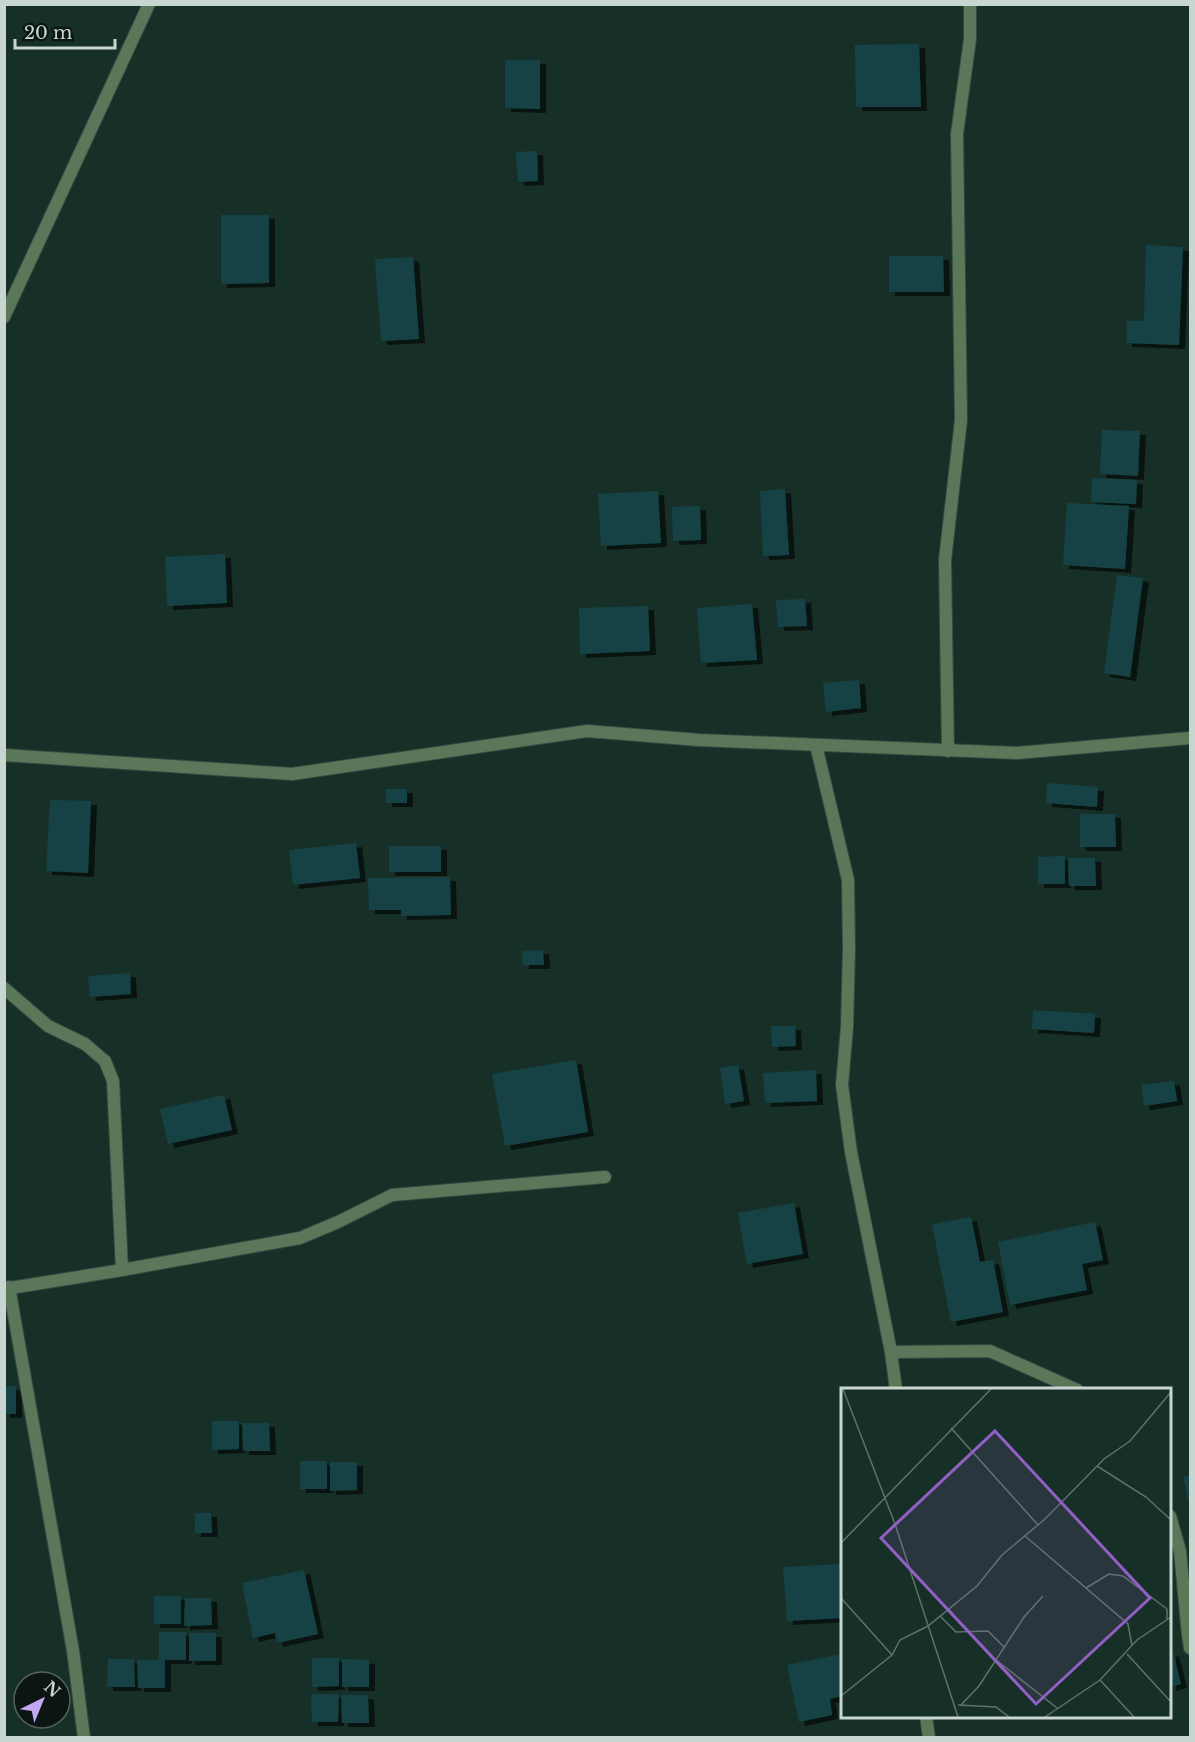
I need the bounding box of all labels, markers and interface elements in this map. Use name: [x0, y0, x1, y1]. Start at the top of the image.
scale bar: [15, 12, 116, 50]
text: 20 m: [24, 22, 72, 44]
inset map: [841, 1388, 1171, 1718]
north arrow: [12, 1670, 72, 1730]
text: N: [40, 1677, 65, 1701]

